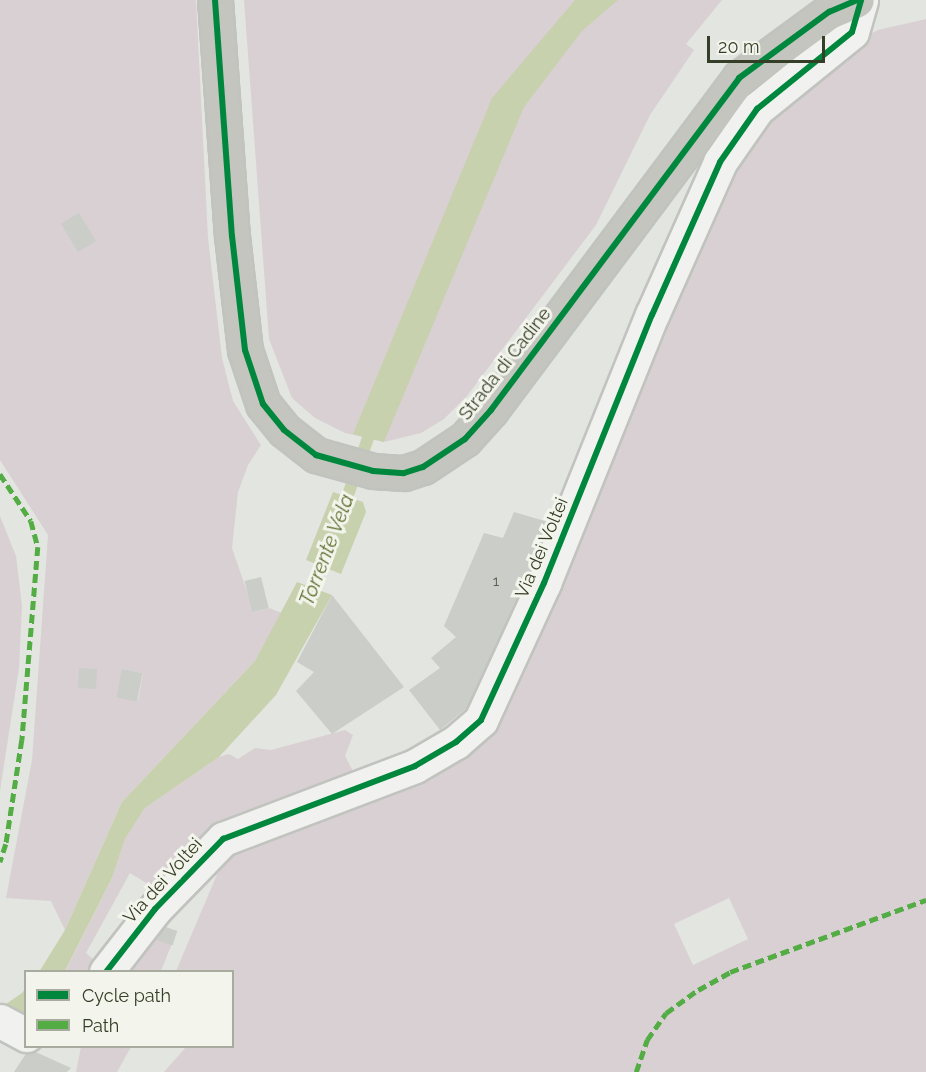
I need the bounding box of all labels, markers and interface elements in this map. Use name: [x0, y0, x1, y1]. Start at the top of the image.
scale bar: [710, 24, 828, 62]
text: 20 m: [718, 36, 760, 57]
street label: Strada di Cadine: [454, 304, 556, 424]
water label: Torrente Vela: [295, 491, 359, 609]
street label: Via dei Voltei: [511, 494, 573, 602]
house number: 1: [493, 573, 499, 591]
street label: Via dei Voltei: [119, 834, 207, 928]
legend: [24, 970, 234, 1048]
text: Cycle path: [82, 985, 171, 1006]
text: Path: [82, 1015, 119, 1036]

